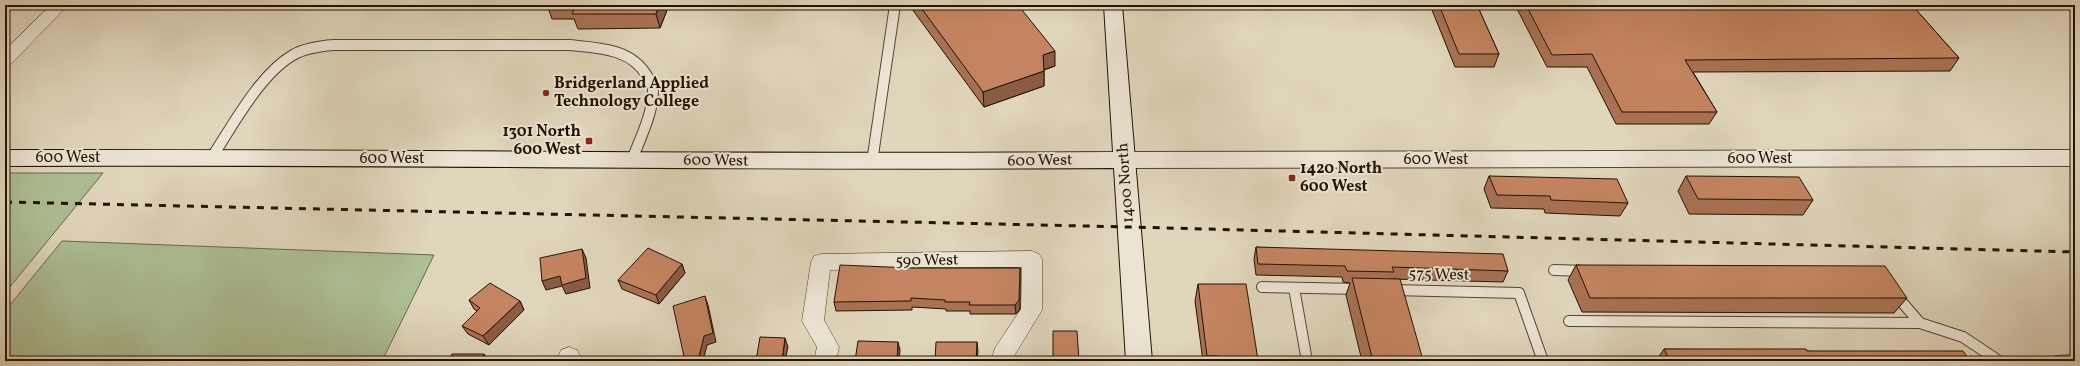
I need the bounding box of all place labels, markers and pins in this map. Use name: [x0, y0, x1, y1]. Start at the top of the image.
place label: Bridgerland Applied Technology College: [554, 73, 709, 113]
marker: Bridgerland Applied Technology College: [541, 88, 551, 98]
place label: 1301 North 600 West: [502, 121, 581, 161]
marker: 1301 North 600 West: [584, 136, 594, 146]
place label: 1420 North 600 West: [1300, 158, 1382, 198]
marker: 1420 North 600 West: [1287, 173, 1297, 183]

